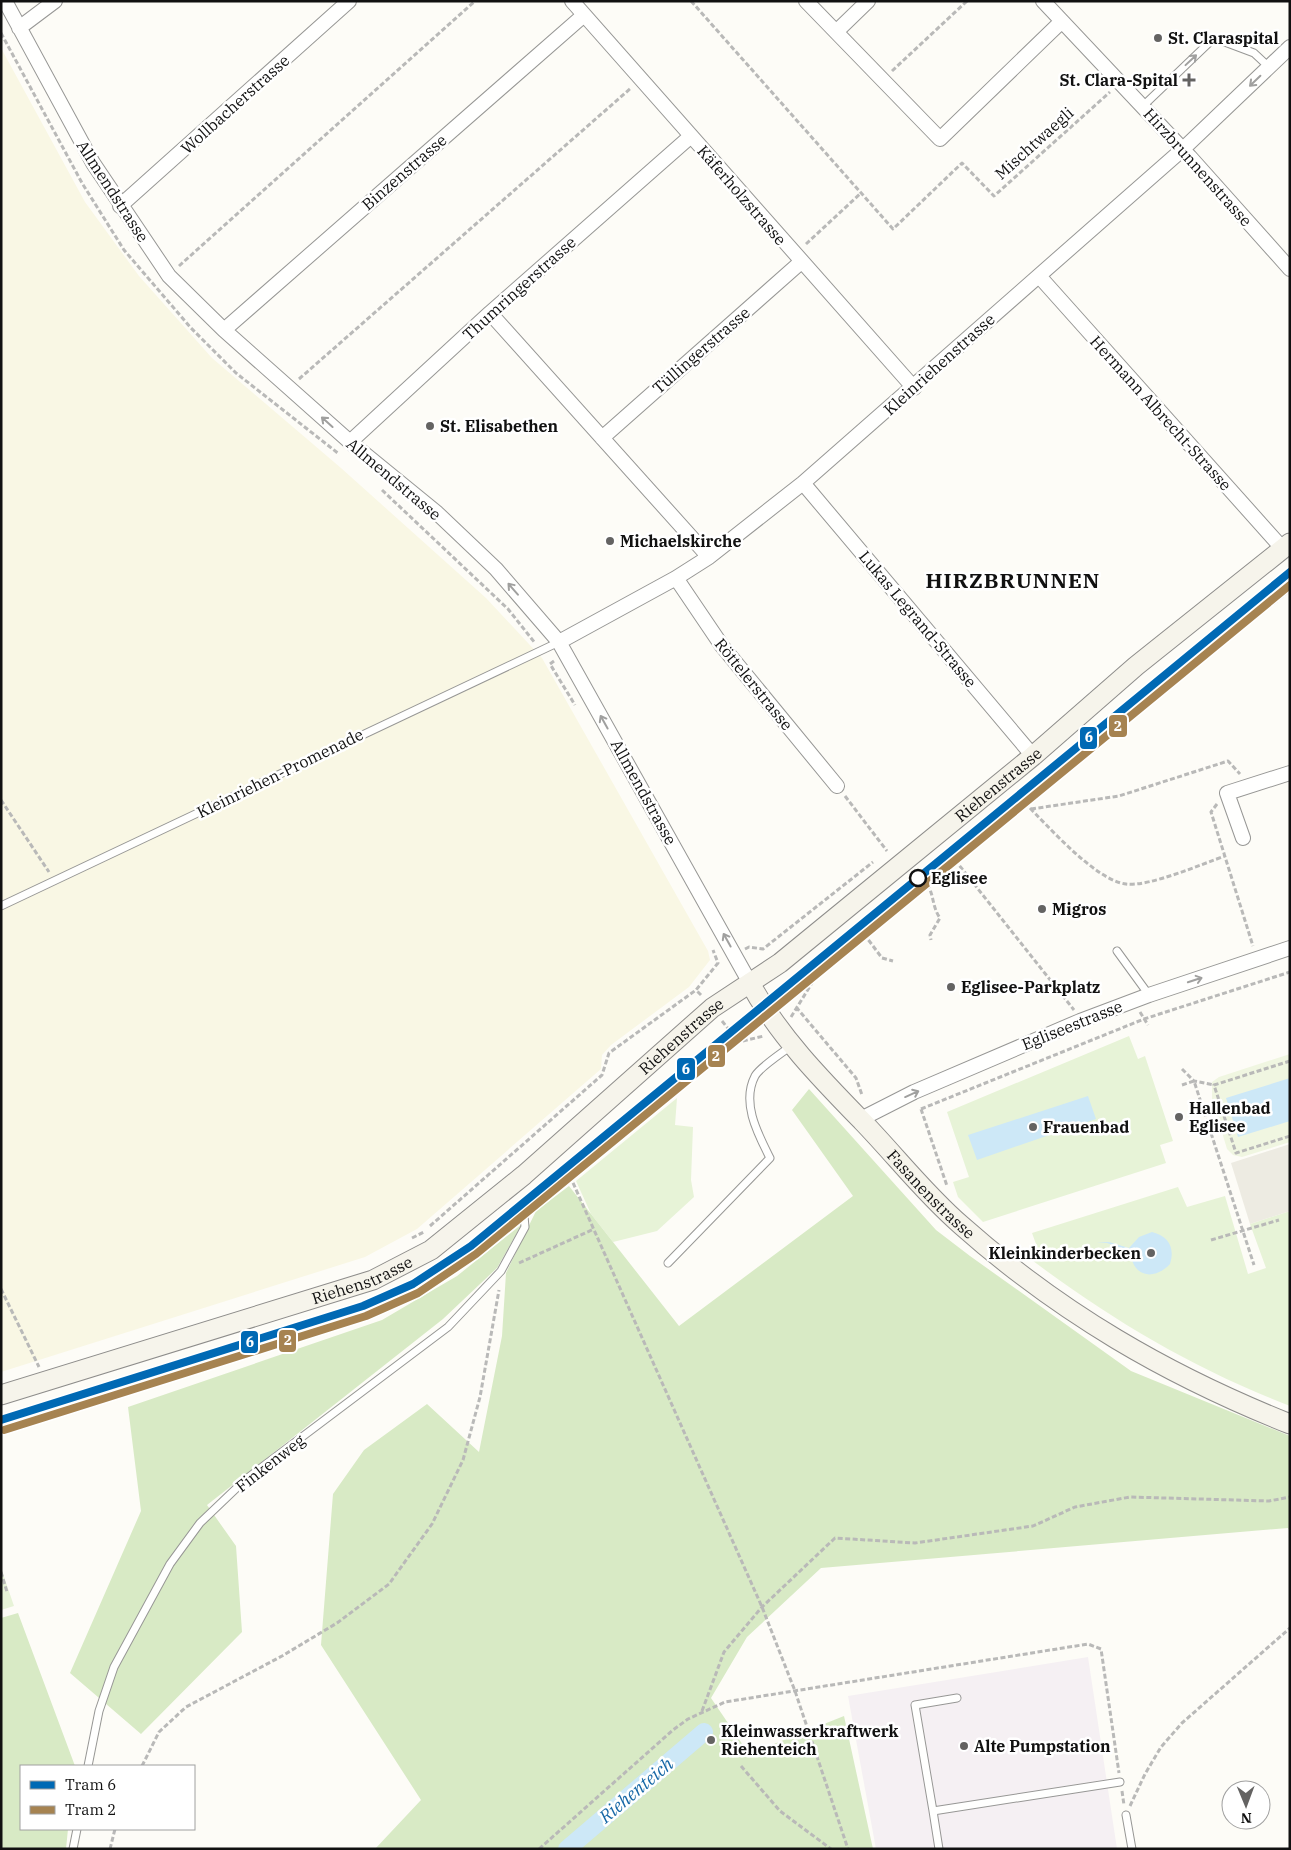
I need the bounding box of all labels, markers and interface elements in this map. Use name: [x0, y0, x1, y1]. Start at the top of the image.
place label: St. Claraspital: [1168, 28, 1279, 48]
marker: St. Claraspital: [1152, 32, 1164, 44]
street label: Wollbacherstrasse: [177, 50, 293, 158]
one-way arrow: [1184, 54, 1197, 66]
place label: St. Clara-Spital: [1059, 70, 1178, 90]
marker: St. Clara-Spital: [1182, 73, 1196, 87]
one-way arrow: [1248, 75, 1261, 87]
street label: Mischtwaegli: [991, 102, 1077, 184]
street label: Hirzbrunnenstrasse: [1140, 104, 1256, 230]
street label: Binzenstrasse: [357, 130, 451, 214]
street label: Allmendstrasse: [73, 136, 153, 246]
street label: Käferholzstrasse: [693, 141, 791, 249]
street label: Thumringerstrasse: [458, 232, 580, 344]
street label: Tüllingerstrasse: [648, 302, 754, 398]
street label: Kleinriehenstrasse: [879, 309, 999, 419]
street label: Hermann Albrecht-Strasse: [1086, 331, 1236, 495]
one-way arrow: [321, 416, 334, 428]
place label: St. Elisabethen: [440, 416, 559, 436]
marker: St. Elisabethen: [424, 420, 436, 432]
street label: Allmendstrasse: [343, 434, 445, 524]
place label: Michaelskirche: [620, 531, 741, 551]
marker: Michaelskirche: [604, 535, 616, 547]
street label: Lukas Legrand-Strasse: [855, 547, 981, 691]
district label: HIRZBRUNNEN: [926, 566, 1100, 594]
one-way arrow: [508, 583, 519, 596]
street label: Röttelerstrasse: [711, 634, 797, 734]
line badge: 2: [1108, 714, 1128, 738]
one-way arrow: [599, 716, 609, 730]
text: 2: [1114, 717, 1122, 735]
street label: Kleinriehen-Promenade: [193, 724, 367, 822]
line badge: 6: [1079, 726, 1098, 750]
text: 6: [1085, 728, 1093, 746]
street label: Allmendstrasse: [607, 736, 681, 848]
street label: Riehenstrasse: [951, 743, 1046, 826]
place label: Eglisee: [931, 868, 987, 888]
marker: Eglisee: [909, 869, 927, 887]
place label: Migros: [1052, 899, 1106, 919]
marker: Migros: [1036, 903, 1048, 915]
one-way arrow: [722, 933, 732, 948]
one-way arrow: [1187, 974, 1203, 984]
place label: Eglisee-Parkplatz: [961, 977, 1100, 997]
marker: Eglisee-Parkplatz: [945, 981, 957, 993]
street label: Riehenstrasse: [634, 993, 727, 1078]
street label: Egliseestrasse: [1019, 996, 1125, 1054]
line badge: 2: [707, 1044, 726, 1068]
text: 2: [712, 1047, 720, 1065]
line badge: 6: [676, 1057, 696, 1081]
text: 6: [682, 1060, 690, 1078]
one-way arrow: [904, 1088, 919, 1098]
place label: Hallenbad Eglisee: [1189, 1098, 1271, 1136]
marker: Hallenbad Eglisee: [1173, 1111, 1185, 1123]
place label: Frauenbad: [1043, 1117, 1129, 1137]
marker: Frauenbad: [1027, 1121, 1039, 1133]
street label: Fasanenstrasse: [883, 1145, 979, 1243]
place label: Kleinkinderbecken: [989, 1243, 1141, 1263]
marker: Kleinkinderbecken: [1145, 1247, 1157, 1259]
street label: Riehenstrasse: [309, 1251, 416, 1308]
line badge: 2: [278, 1329, 297, 1353]
line badge: 6: [240, 1330, 259, 1354]
text: 2: [284, 1331, 292, 1349]
text: 6: [246, 1333, 254, 1351]
street label: Finkenweg: [231, 1430, 309, 1496]
place label: Kleinwasserkraftwerk Riehenteich: [721, 1721, 899, 1759]
marker: Kleinwasserkraftwerk Riehenteich: [705, 1734, 717, 1746]
place label: Alte Pumpstation: [974, 1736, 1111, 1756]
marker: Alte Pumpstation: [958, 1740, 970, 1752]
water label: Riehenteich: [593, 1752, 678, 1828]
legend: [20, 1765, 195, 1830]
text: Tram 6: [65, 1775, 116, 1794]
north arrow: [1221, 1780, 1271, 1830]
text: Tram 2: [65, 1800, 116, 1819]
text: N: [1241, 1809, 1252, 1827]

